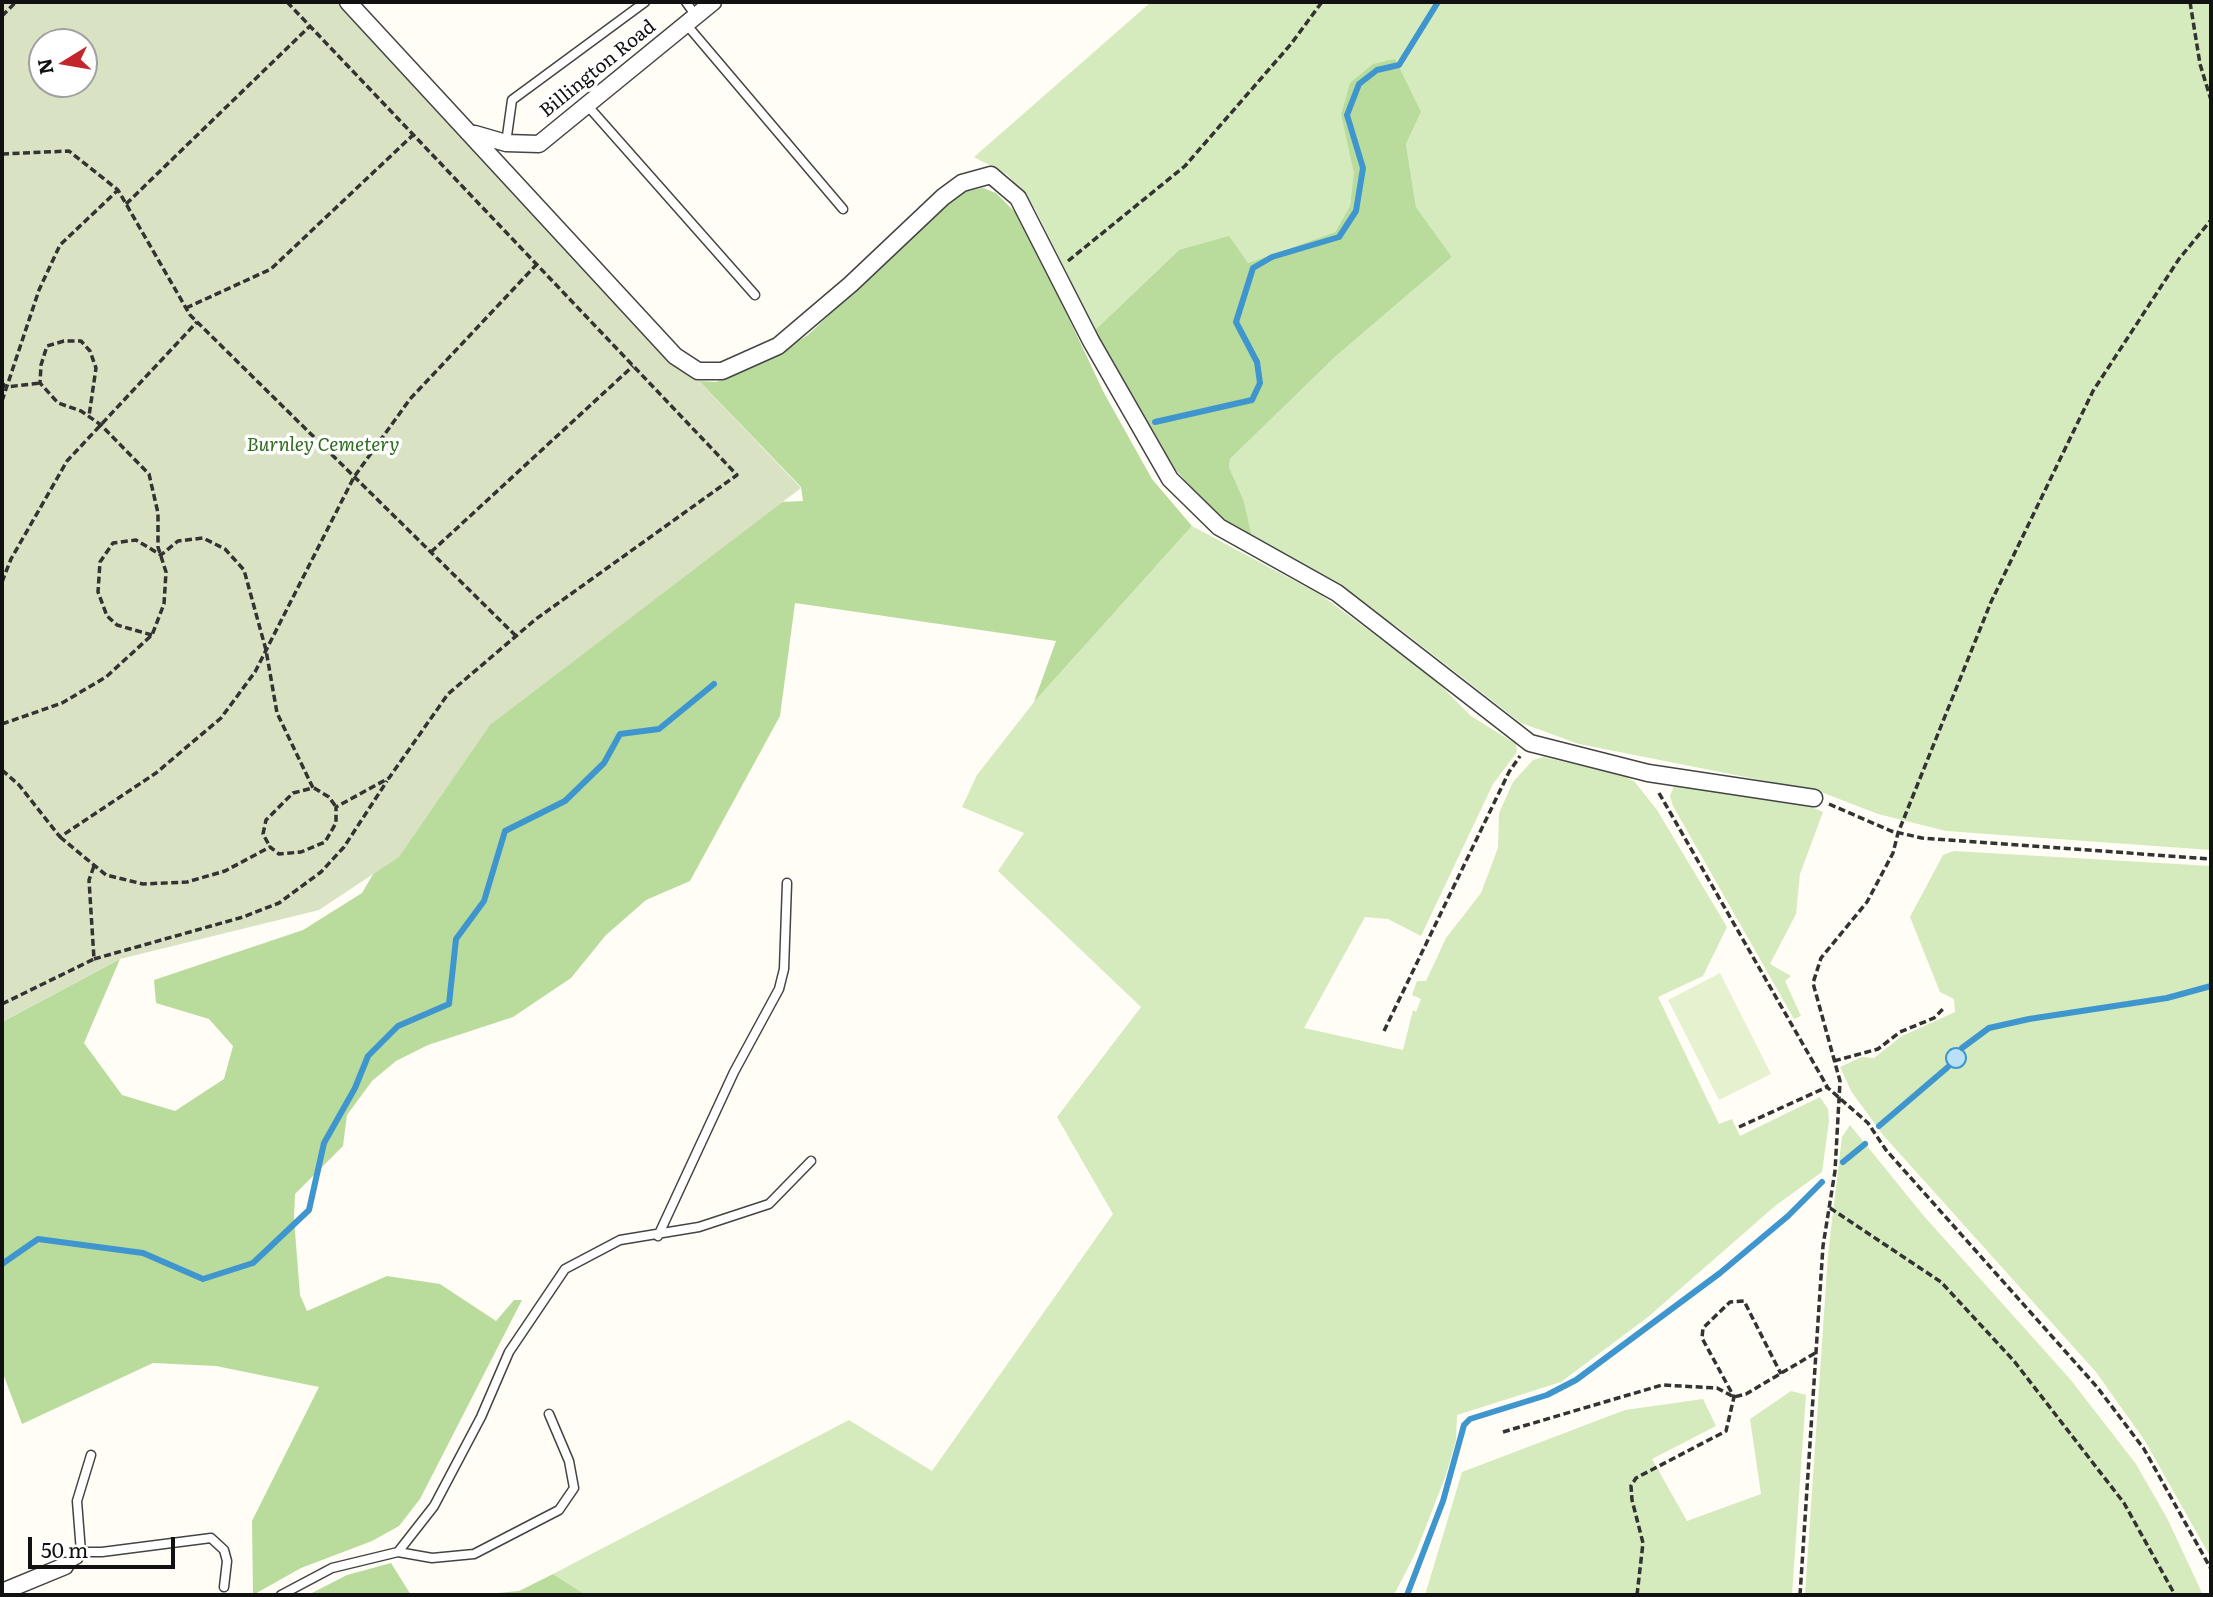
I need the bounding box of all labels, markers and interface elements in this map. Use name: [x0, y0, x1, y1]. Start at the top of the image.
street label: Billington Road: [536, 15, 660, 123]
north arrow: [28, 28, 98, 98]
text: N: [29, 56, 60, 77]
park label: Burnley Cemetery: [247, 434, 399, 456]
scale bar: [32, 1524, 178, 1568]
text: 50 m: [41, 1533, 88, 1564]

